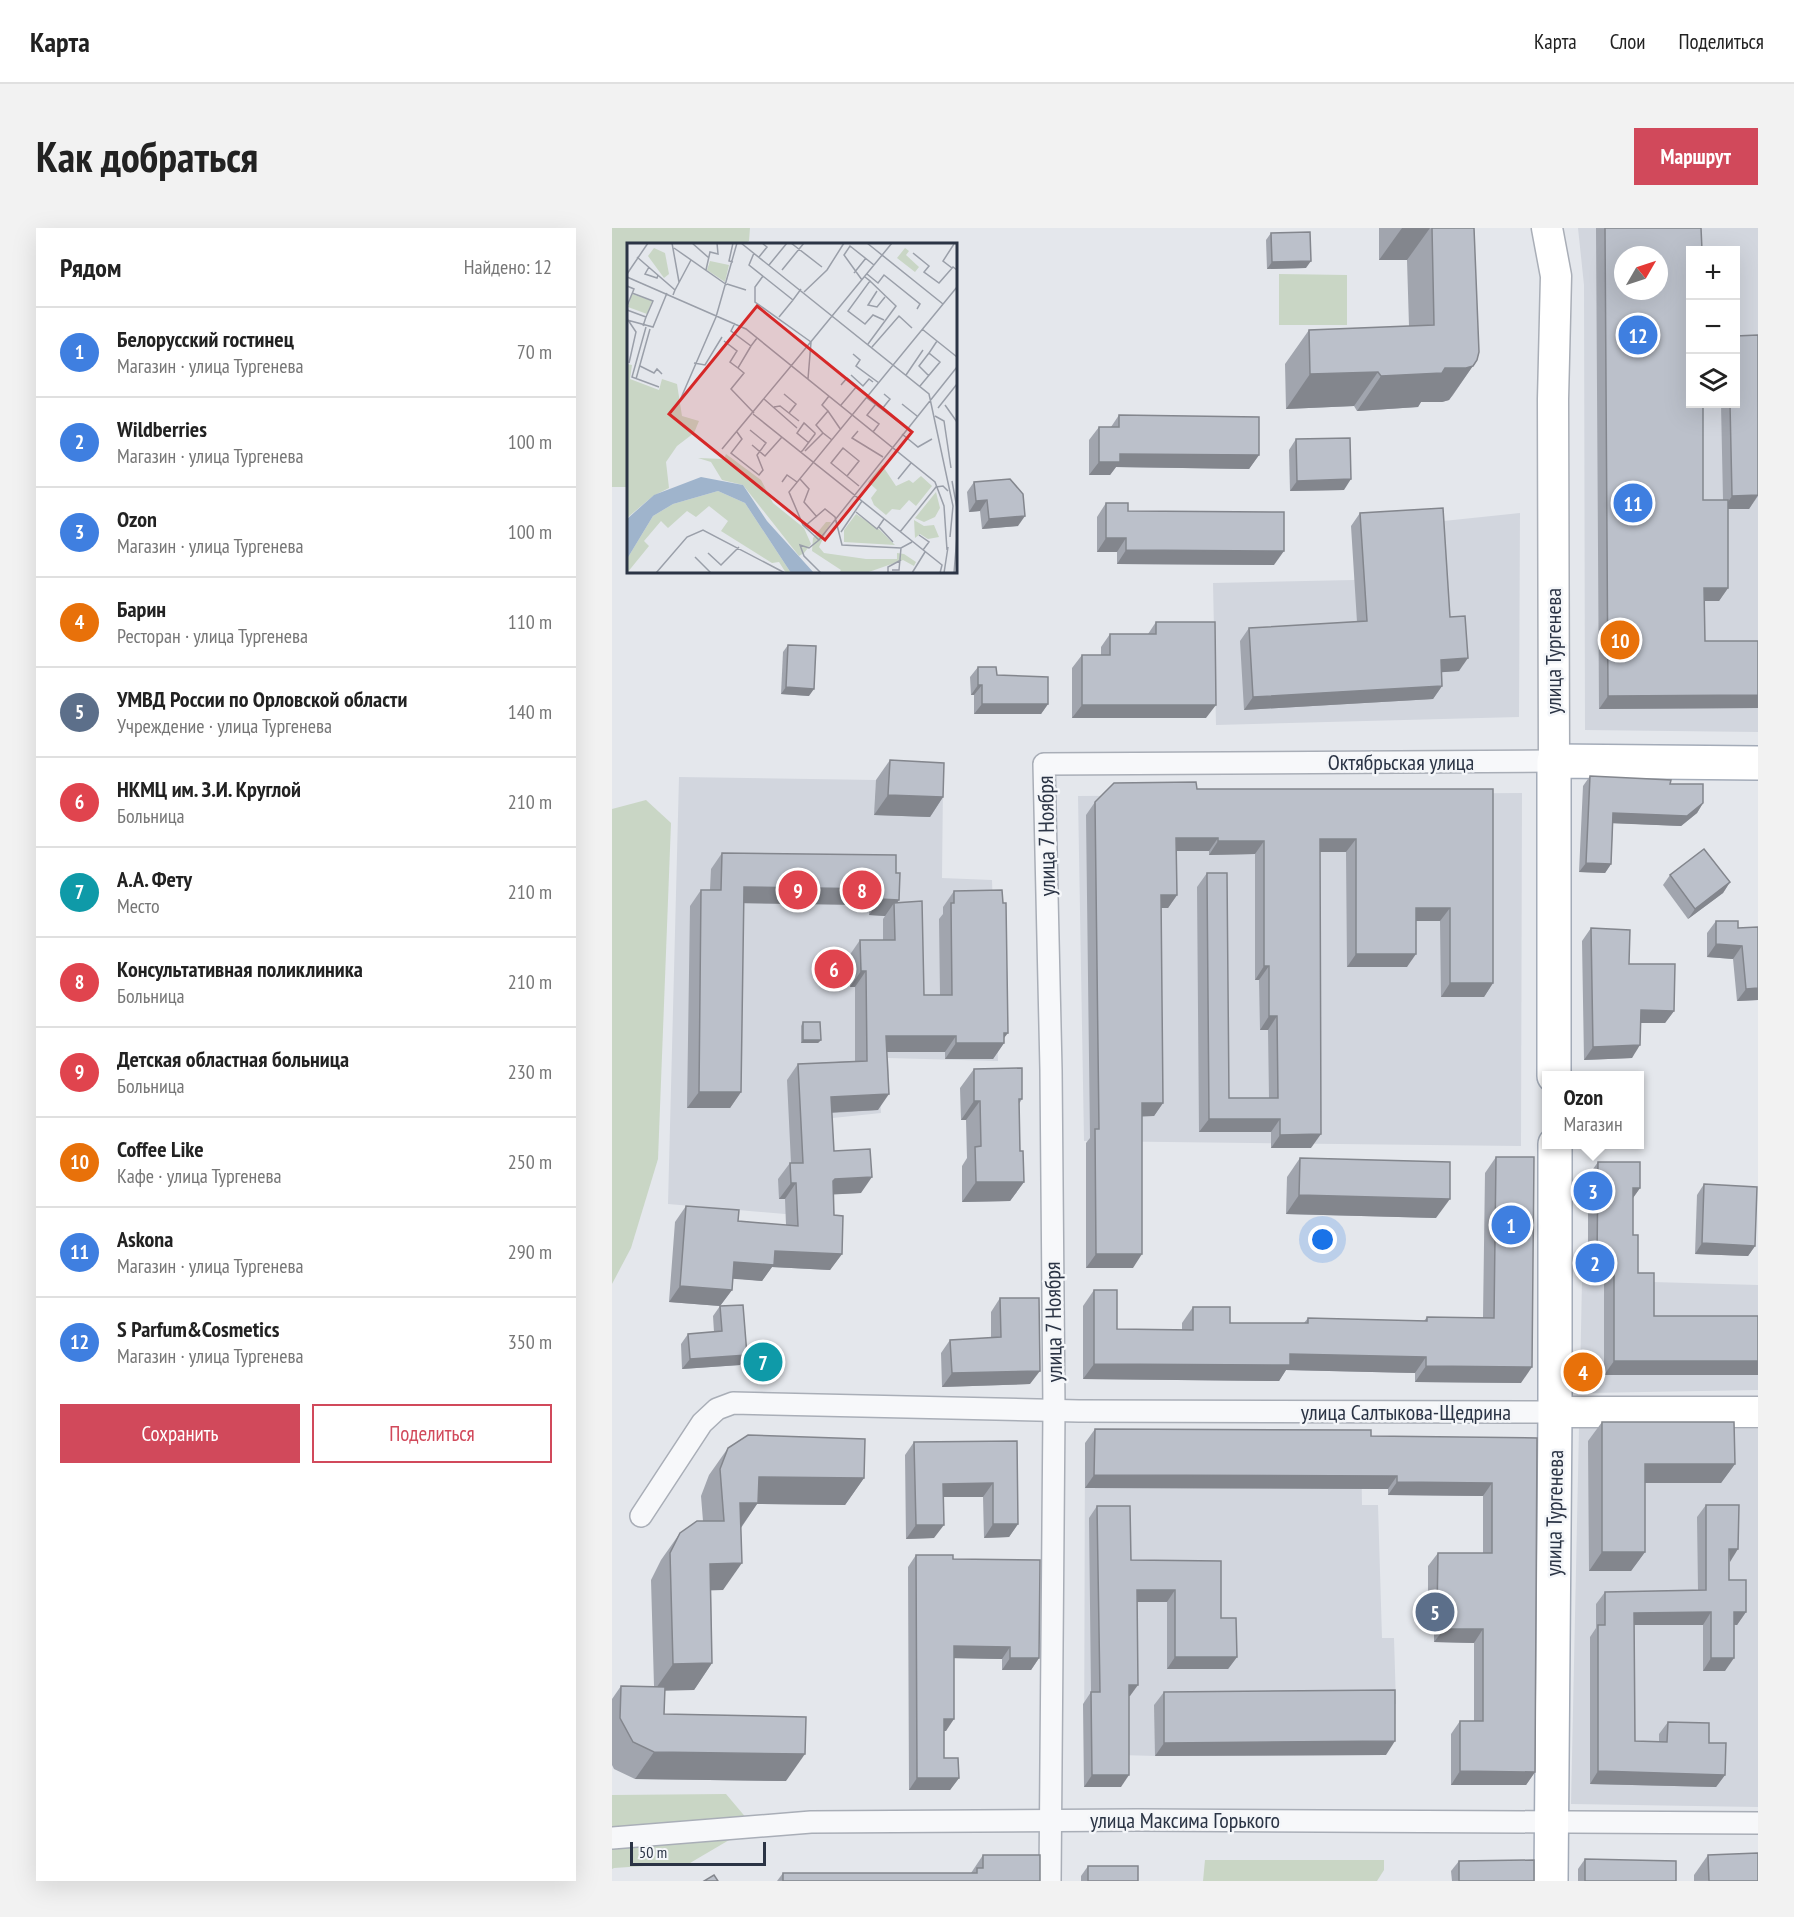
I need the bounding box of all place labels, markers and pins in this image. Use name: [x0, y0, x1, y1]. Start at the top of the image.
pin: 12: [1618, 312, 1658, 358]
pin: 11: [1614, 480, 1652, 526]
pin: 10: [1600, 618, 1640, 662]
pin: 9: [778, 868, 818, 912]
pin: 8: [842, 868, 882, 912]
pin: 6: [814, 946, 854, 992]
pin: 3: [1574, 1168, 1612, 1214]
pin: 1: [1492, 1202, 1530, 1248]
pin: 2: [1576, 1240, 1614, 1286]
pin: 7: [744, 1340, 782, 1384]
pin: 4: [1564, 1350, 1602, 1394]
pin: 5: [1416, 1590, 1454, 1634]

